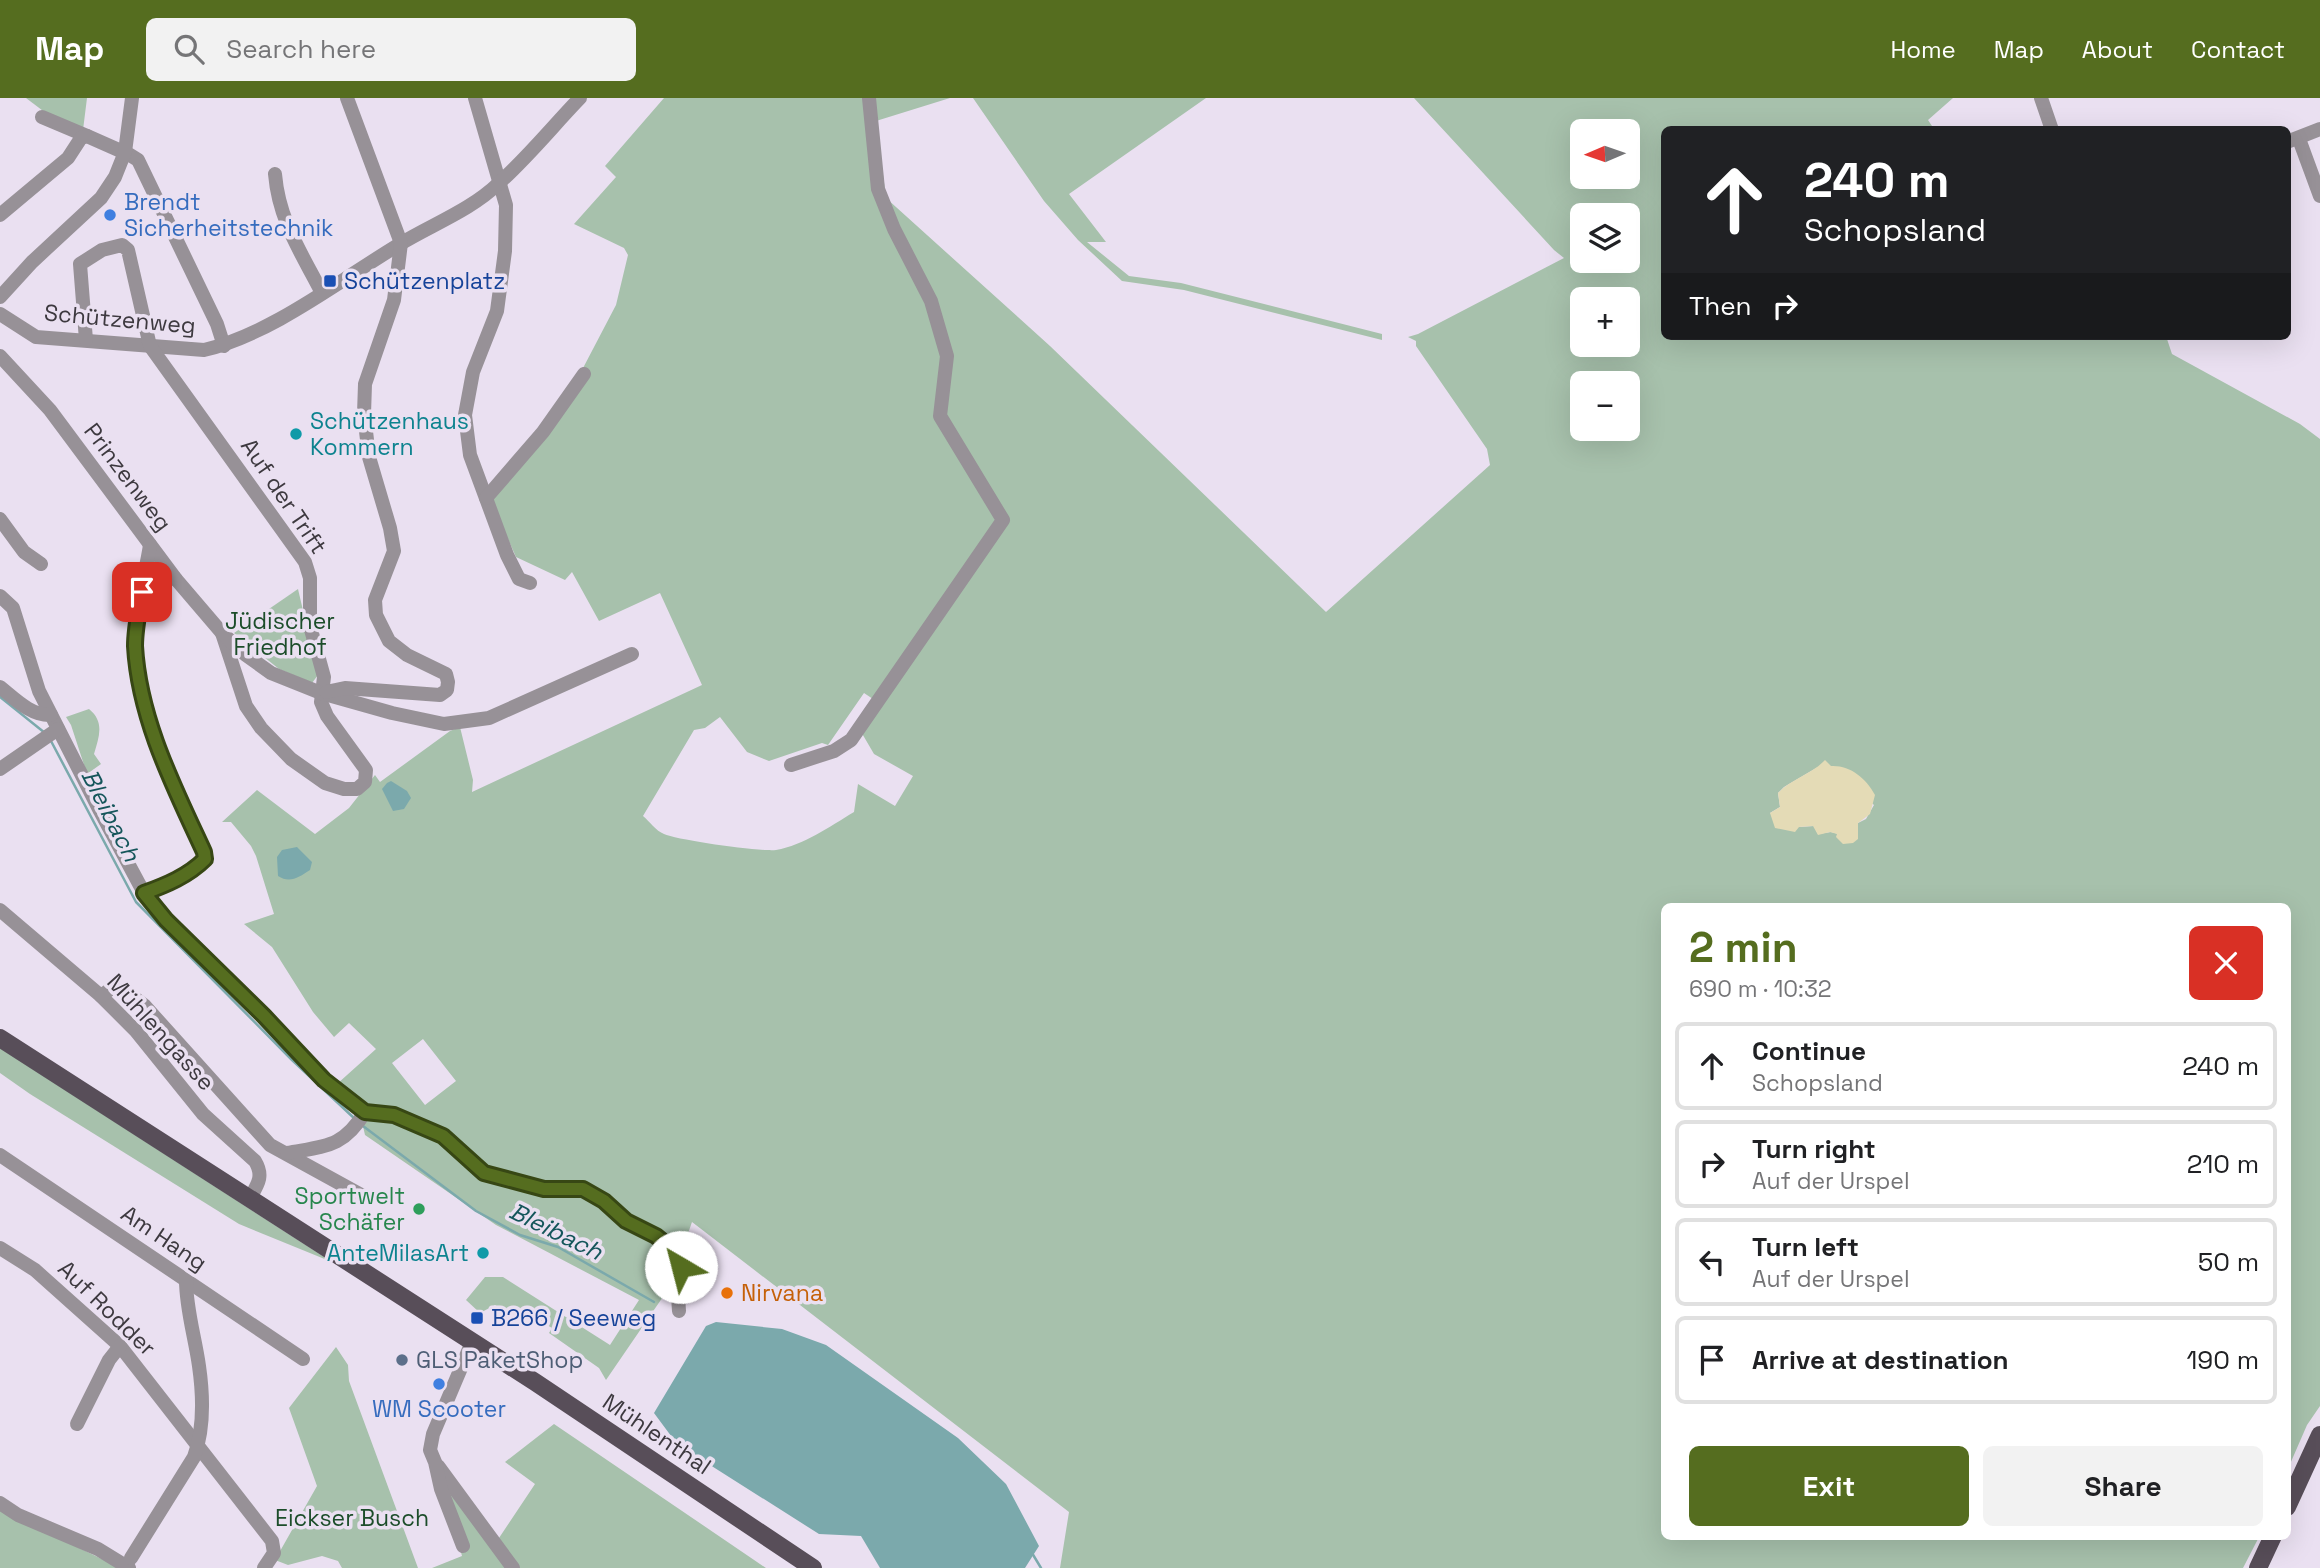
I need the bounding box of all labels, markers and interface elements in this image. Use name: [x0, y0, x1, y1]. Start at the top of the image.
search box: [146, 18, 636, 81]
text: Map: [35, 28, 104, 70]
icon: search: [170, 30, 208, 68]
text: Search here: [226, 32, 376, 66]
text: Home: [1890, 34, 1956, 65]
text: Map: [1994, 34, 2044, 65]
text: About: [2082, 34, 2153, 65]
text: Contact: [2191, 34, 2285, 65]
north arrow: [1570, 119, 1640, 189]
map controls: [1570, 119, 1640, 441]
text: 240 m: [1804, 149, 1950, 211]
icon: ahead: [1689, 154, 1780, 245]
place label: Brendt Sicherheitstechnik: [124, 187, 333, 243]
button: layers: [1570, 203, 1640, 273]
marker: Brendt Sicherheitstechnik: [102, 207, 118, 223]
text: Schopsland: [1804, 210, 1986, 250]
place label: Schützenplatz: [344, 266, 505, 296]
marker: Schützenplatz: [322, 273, 338, 289]
button: +: [1570, 287, 1640, 357]
icon: right: [1766, 287, 1804, 325]
text: Then: [1689, 289, 1752, 323]
street label: Schützenweg: [43, 297, 197, 341]
button: −: [1570, 371, 1640, 441]
place label: Schützenhaus Kommern: [310, 406, 469, 462]
street label: Prinzenweg: [78, 417, 178, 537]
marker: Schützenhaus Kommern: [288, 426, 304, 442]
street label: Auf der Trift: [234, 432, 334, 560]
pin: [112, 562, 172, 622]
icon: arrive: [123, 573, 161, 611]
park label: Jüdischer Friedhof: [225, 606, 335, 662]
water label: Bleibach: [75, 763, 148, 868]
text: 2 min: [1689, 921, 1798, 974]
button: close: [2189, 926, 2263, 1000]
street label: Mühlengasse: [101, 967, 221, 1097]
text: 690 m · 10:32: [1689, 974, 1832, 1004]
text: Continue: [1752, 1034, 1866, 1068]
icon: ahead: [1693, 1047, 1731, 1085]
text: 240 m: [2182, 1049, 2259, 1083]
text: Schopsland: [1752, 1068, 1883, 1098]
text: Turn right: [1752, 1132, 1876, 1166]
icon: right: [1693, 1145, 1731, 1183]
text: 210 m: [2187, 1147, 2259, 1181]
text: Auf der Urspel: [1752, 1166, 1910, 1196]
place label: Sportwelt Schäfer: [295, 1181, 405, 1237]
water label: Bleibach: [504, 1195, 609, 1267]
street label: Am Hang: [115, 1198, 213, 1278]
marker: Sportwelt Schäfer: [411, 1201, 427, 1217]
position arrow: [644, 1230, 718, 1304]
text: Turn left: [1752, 1230, 1859, 1264]
place label: AnteMilasArt: [327, 1238, 469, 1268]
icon: left: [1693, 1243, 1731, 1281]
marker: AnteMilasArt: [475, 1245, 491, 1261]
text: 50 m: [2198, 1245, 2259, 1279]
street label: Auf Rodder: [52, 1254, 162, 1362]
text: Auf der Urspel: [1752, 1264, 1910, 1294]
place label: Nirvana: [741, 1278, 823, 1308]
marker: Nirvana: [719, 1285, 735, 1301]
place label: B266 / Seeweg: [491, 1303, 656, 1333]
marker: B266 / Seeweg: [469, 1310, 485, 1326]
icon: arrive: [1693, 1341, 1731, 1379]
text: Arrive at destination: [1752, 1343, 2009, 1377]
text: 190 m: [2187, 1343, 2259, 1377]
place label: GLS PaketShop: [416, 1345, 583, 1375]
marker: GLS PaketShop: [394, 1352, 410, 1368]
marker: WM Scooter: [431, 1376, 447, 1392]
street label: Mühlenthal: [597, 1387, 717, 1481]
place label: WM Scooter: [372, 1394, 506, 1424]
button: Exit: [1689, 1446, 1969, 1526]
button: Share: [1983, 1446, 2263, 1526]
park label: Eickser Busch: [275, 1503, 429, 1533]

